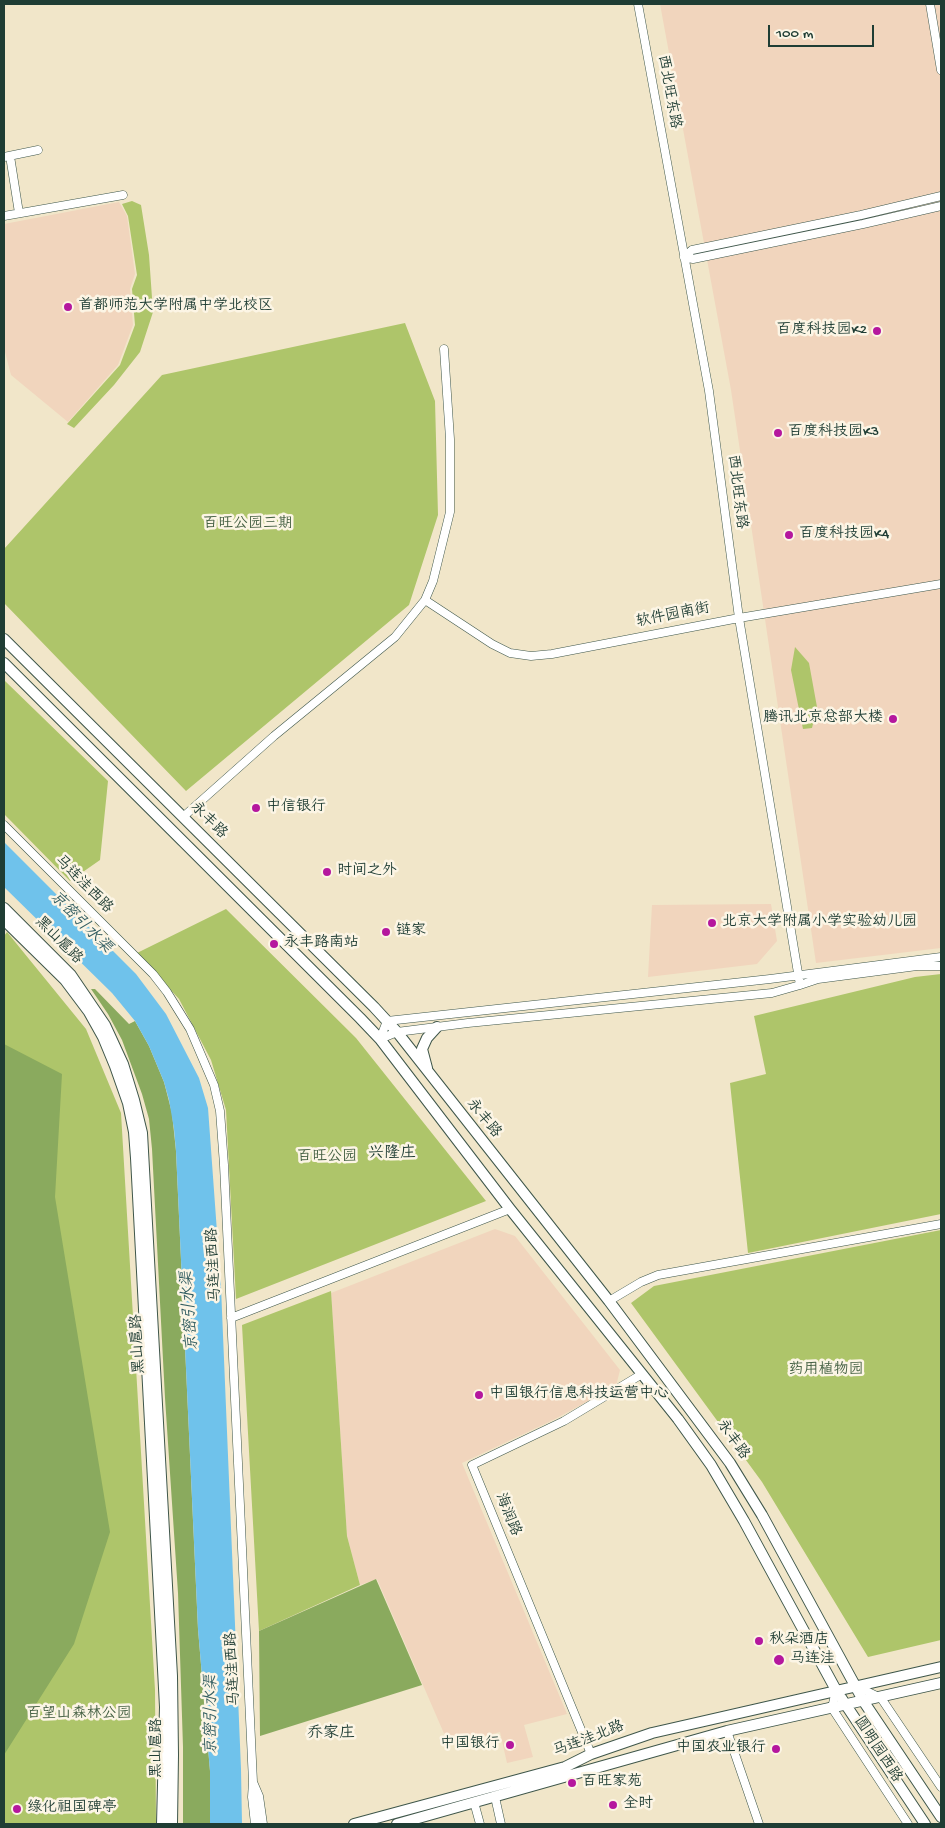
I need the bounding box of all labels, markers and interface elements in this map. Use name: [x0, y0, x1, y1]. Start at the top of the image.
scale bar: [770, 15, 876, 47]
text: 100 m: [776, 25, 813, 43]
street label: 西北旺东路: [653, 54, 683, 130]
place label: 首都师范大学附属中学北校区: [78, 298, 273, 316]
marker: 首都师范大学附属中学北校区: [62, 301, 74, 313]
place label: 百度科技园K2: [776, 322, 867, 340]
marker: 百度科技园K2: [871, 325, 883, 337]
place label: 百度科技园K3: [788, 424, 879, 442]
marker: 百度科技园K3: [772, 427, 784, 439]
street label: 西北旺东路: [722, 454, 750, 530]
park label: 百旺公园三期: [203, 516, 293, 534]
place label: 百度科技园K4: [799, 526, 889, 544]
marker: 百度科技园K4: [783, 529, 795, 541]
street label: 软件园南街: [634, 600, 712, 632]
place label: 腾讯北京总部大楼: [763, 710, 883, 728]
marker: 腾讯北京总部大楼: [887, 713, 899, 725]
street label: 永丰路: [186, 799, 230, 843]
place label: 中信银行: [266, 799, 326, 817]
marker: 中信银行: [250, 802, 262, 814]
street label: 马连洼西路: [50, 852, 116, 918]
place label: 时间之外: [337, 863, 397, 881]
marker: 时间之外: [321, 866, 333, 878]
water label: 京密引水渠: [45, 888, 115, 958]
street label: 黑山扈路: [30, 913, 86, 969]
place label: 北京大学附属小学实验幼儿园: [722, 914, 917, 932]
marker: 北京大学附属小学实验幼儿园: [706, 917, 718, 929]
place label: 链家: [396, 923, 426, 941]
marker: 链家: [380, 926, 392, 938]
place label: 永丰路南站: [284, 935, 359, 953]
marker: 永丰路南站: [268, 938, 280, 950]
street label: 永丰路: [462, 1096, 504, 1142]
district label: 兴隆庄: [368, 1145, 416, 1165]
park label: 百旺公园: [297, 1149, 357, 1167]
street label: 马连洼西路: [204, 1227, 226, 1303]
water label: 京密引水渠: [179, 1270, 203, 1352]
street label: 黑山扈路: [128, 1314, 150, 1374]
park label: 药用植物园: [789, 1362, 863, 1380]
place label: 中国银行信息科技运营中心: [489, 1386, 669, 1404]
marker: 中国银行信息科技运营中心: [473, 1389, 485, 1401]
street label: 永丰路: [712, 1416, 752, 1464]
street label: 海润路: [490, 1491, 524, 1539]
street label: 马连洼西路: [223, 1631, 245, 1707]
place label: 秋朵酒店: [769, 1632, 829, 1650]
marker: 秋朵酒店: [753, 1635, 765, 1647]
place label: 马连洼: [790, 1651, 835, 1669]
marker: 马连洼: [772, 1653, 786, 1667]
water label: 京密引水渠: [203, 1675, 223, 1755]
park label: 百望山森林公园: [27, 1706, 131, 1724]
street label: 圆明园西路: [849, 1714, 905, 1786]
street label: 黑山扈路: [149, 1718, 167, 1778]
street label: 马连洼北路: [551, 1718, 627, 1762]
district label: 乔家庄: [307, 1725, 355, 1745]
place label: 中国银行: [440, 1736, 500, 1754]
marker: 中国银行: [504, 1739, 516, 1751]
place label: 中国农业银行: [676, 1740, 766, 1758]
marker: 中国农业银行: [770, 1743, 782, 1755]
place label: 百旺家苑: [582, 1774, 642, 1792]
marker: 百旺家苑: [566, 1777, 578, 1789]
place label: 全时: [623, 1796, 653, 1814]
marker: 全时: [607, 1799, 619, 1811]
place label: 绿化祖国碑亭: [27, 1800, 117, 1818]
marker: 绿化祖国碑亭: [11, 1803, 23, 1815]

